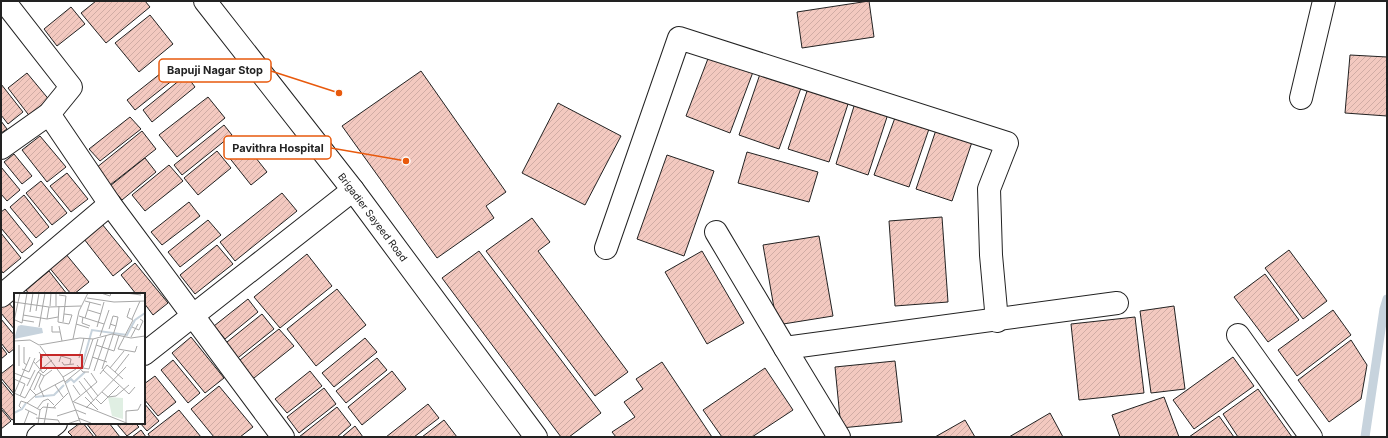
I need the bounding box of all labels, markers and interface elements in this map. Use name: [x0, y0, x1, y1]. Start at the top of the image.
callout: Bapuji Nagar Stop: [159, 59, 271, 82]
text: Bapuji Nagar Stop: [167, 63, 263, 77]
callout: Pavithra Hospital: [224, 136, 331, 159]
text: Pavithra Hospital: [232, 141, 324, 155]
street label: Brigadier Sayeed Road: [336, 170, 410, 264]
inset map: [14, 293, 145, 424]

